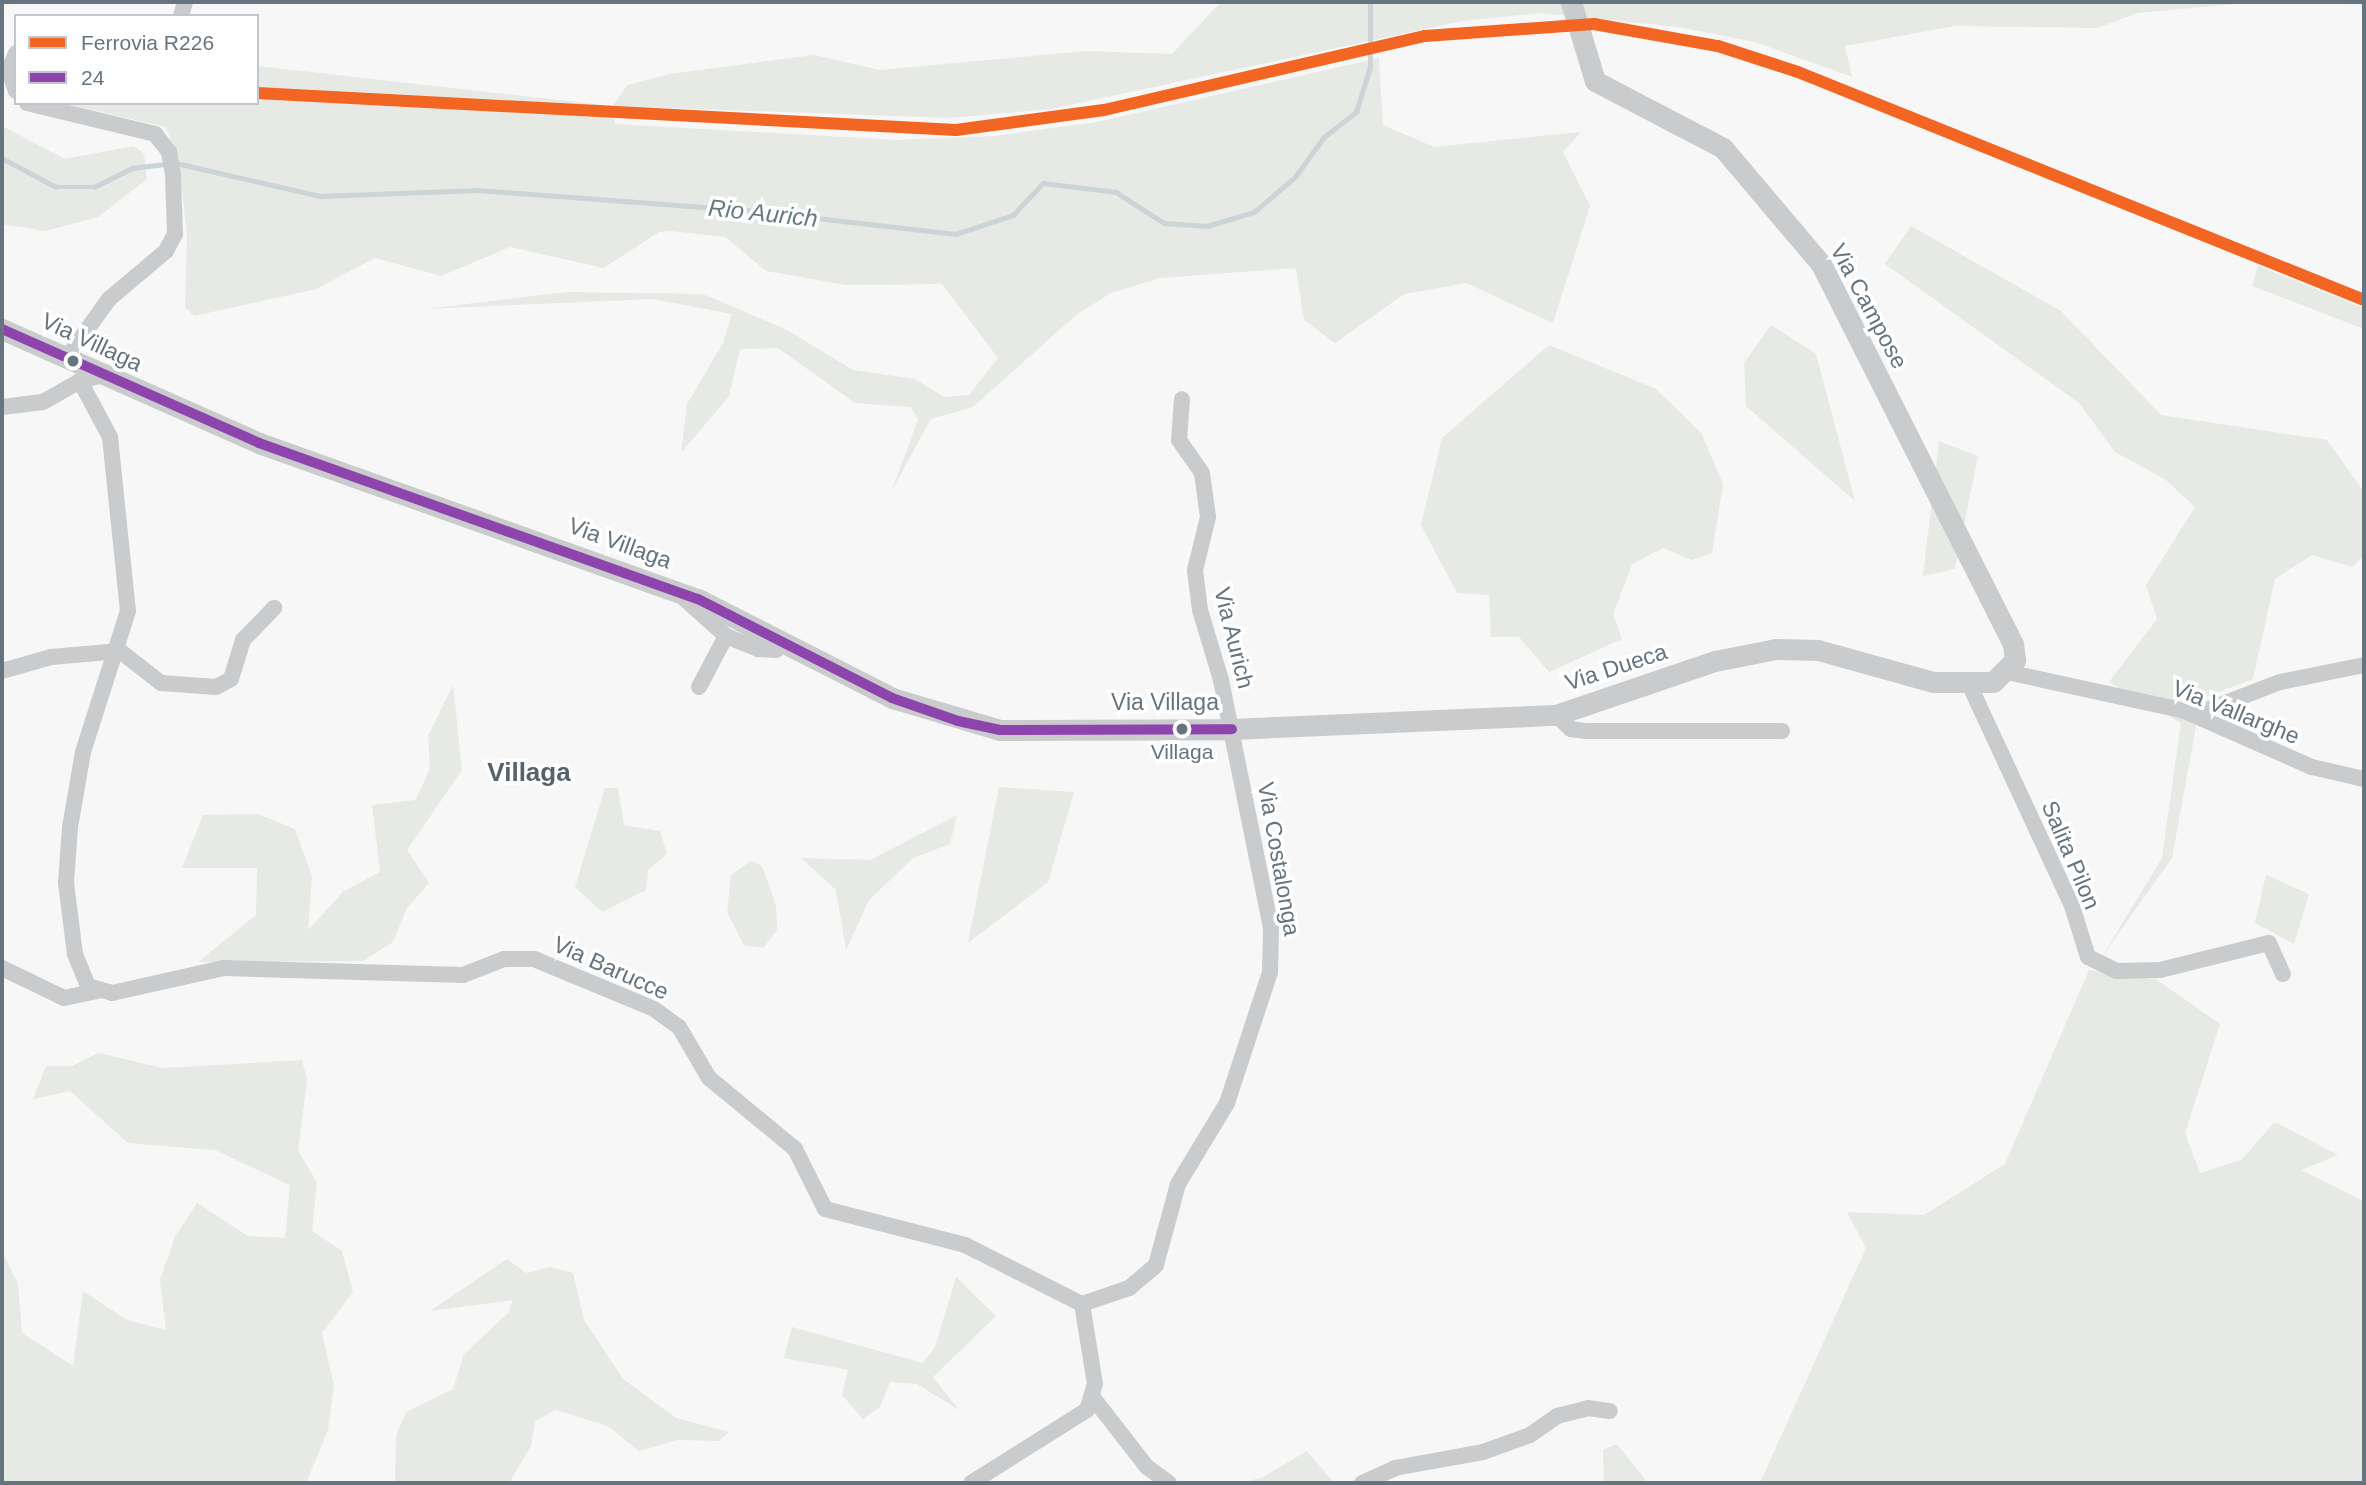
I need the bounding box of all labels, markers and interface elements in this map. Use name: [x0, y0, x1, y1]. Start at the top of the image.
legend: [14, 14, 259, 105]
text: Ferrovia R226: [81, 31, 214, 54]
text: 24: [81, 66, 104, 89]
water label: Rio Aurich: [706, 193, 820, 233]
street label: Via Campose: [1825, 239, 1913, 373]
street label: Via Villaga: [37, 307, 147, 377]
unlabelled marker: [66, 354, 80, 368]
street label: Via Villaga: [565, 512, 675, 574]
street label: Via Aurich: [1208, 584, 1260, 692]
street label: Via Dueca: [1561, 638, 1671, 696]
street label: Via Vallarghe: [2168, 674, 2304, 750]
street label: Via Villaga: [1111, 688, 1219, 716]
marker: Villaga: [1175, 722, 1189, 736]
place label: Villaga: [1151, 739, 1213, 765]
district label: Villaga: [487, 757, 571, 789]
street label: Via Costalonga: [1252, 780, 1306, 938]
street label: Salita Pilon: [2036, 797, 2106, 913]
street label: Via Barucce: [549, 930, 673, 1006]

